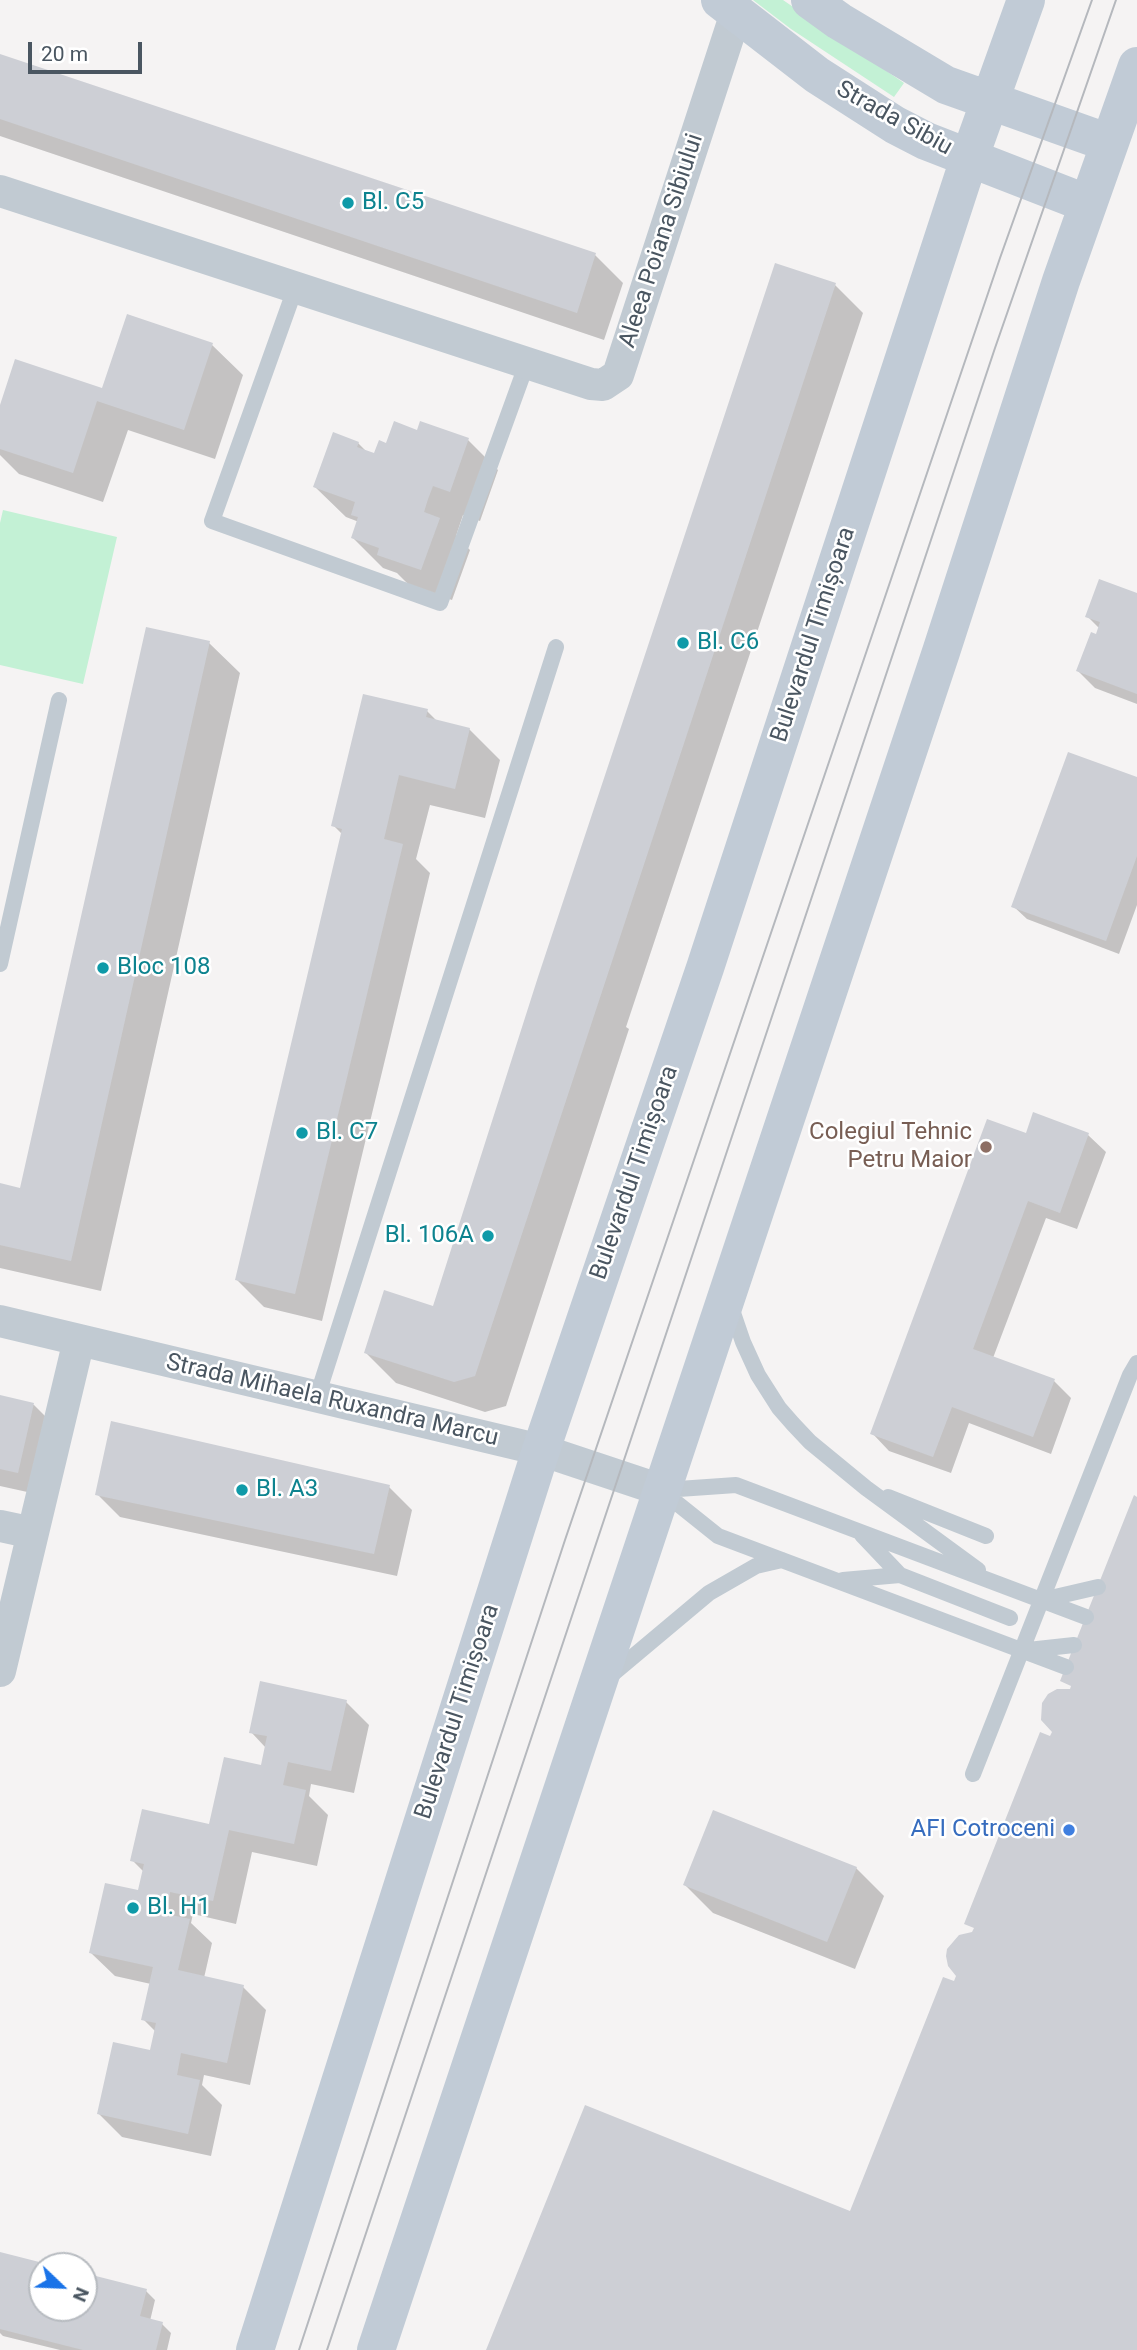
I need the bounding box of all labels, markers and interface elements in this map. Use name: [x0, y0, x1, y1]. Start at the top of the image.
scale bar: [32, 28, 145, 72]
text: 20 m: [41, 42, 88, 66]
street label: Strada Sibiu: [831, 75, 957, 163]
street label: Aleea Poiana Sibiului: [614, 130, 710, 352]
place label: Bl. C5: [362, 189, 424, 217]
marker: Bl. C5: [340, 195, 356, 211]
street label: Bulevardul Timișoara: [766, 524, 862, 746]
place label: Bl. C6: [697, 629, 759, 657]
marker: Bl. C6: [675, 635, 691, 651]
place label: Bloc 108: [117, 954, 210, 982]
marker: Bloc 108: [95, 960, 111, 976]
street label: Bulevardul Timișoara: [585, 1062, 685, 1284]
place label: Bl. C7: [316, 1119, 378, 1147]
place label: Colegiul Tehnic Petru Maior: [809, 1119, 972, 1175]
marker: Bl. C7: [294, 1125, 310, 1141]
marker: Colegiul Tehnic Petru Maior: [978, 1139, 994, 1155]
place label: Bl. 106A: [385, 1222, 474, 1250]
marker: Bl. 106A: [480, 1228, 496, 1244]
street label: Strada Mihaela Ruxandra Marcu: [163, 1349, 501, 1453]
place label: Bl. A3: [256, 1476, 318, 1504]
marker: Bl. A3: [234, 1482, 250, 1498]
street label: Bulevardul Timișoara: [410, 1601, 506, 1823]
place label: AFI Cotroceni: [910, 1816, 1055, 1844]
marker: AFI Cotroceni: [1061, 1822, 1077, 1838]
place label: Bl. H1: [147, 1894, 211, 1922]
marker: Bl. H1: [125, 1900, 141, 1916]
north arrow: [28, 2252, 98, 2322]
text: N: [68, 2284, 94, 2305]

